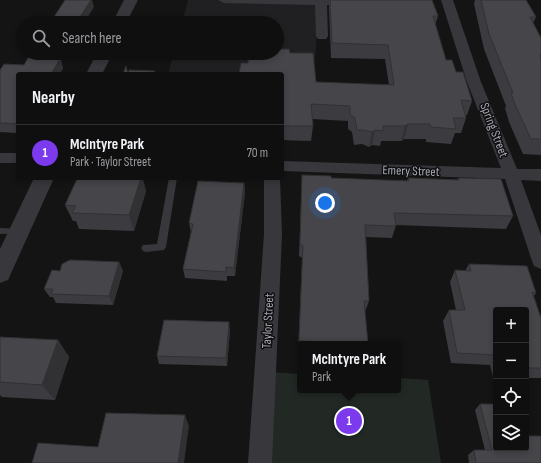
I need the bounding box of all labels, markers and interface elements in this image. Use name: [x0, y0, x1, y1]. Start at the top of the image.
search box: [16, 16, 284, 60]
icon: search: [30, 27, 52, 49]
text: Search here: [62, 29, 122, 48]
text: Nearby: [32, 88, 75, 108]
street label: Spring Street: [476, 100, 512, 160]
text: McIntyre Park: [70, 135, 144, 154]
text: 1: [42, 145, 48, 161]
text: 70 m: [247, 145, 268, 161]
text: Park · Taylor Street: [70, 154, 151, 170]
street label: Emery Street: [382, 162, 440, 180]
your location: [315, 193, 335, 213]
street label: Taylor Street: [259, 293, 277, 349]
map controls: [493, 307, 529, 451]
button: +: [493, 307, 529, 343]
popup: [297, 341, 401, 393]
button: −: [493, 343, 529, 379]
text: McIntyre Park: [312, 350, 386, 369]
text: Park: [312, 369, 331, 385]
button: locate: [493, 379, 529, 415]
pin: 1: [336, 406, 362, 436]
button: layers: [493, 415, 529, 451]

